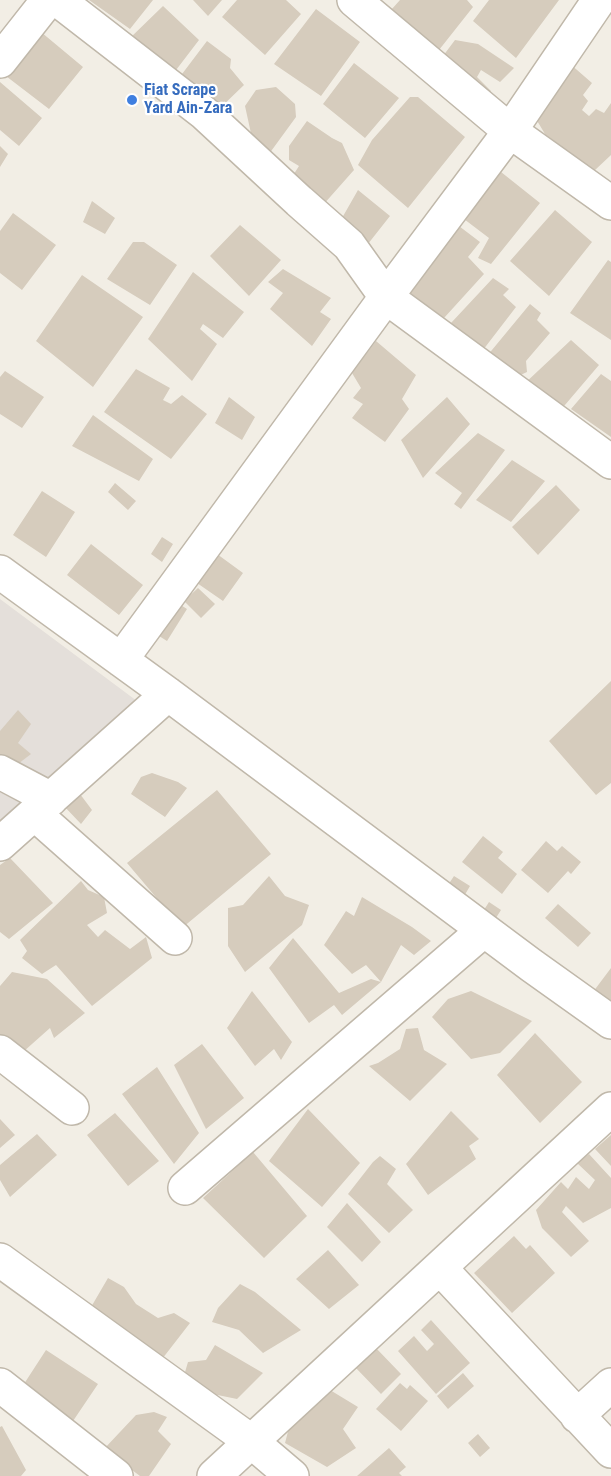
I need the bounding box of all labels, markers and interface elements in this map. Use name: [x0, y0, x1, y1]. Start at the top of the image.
place label: Fiat Scrape Yard Ain-Zara: [144, 81, 232, 119]
marker: Fiat Scrape Yard Ain-Zara: [125, 93, 139, 107]

